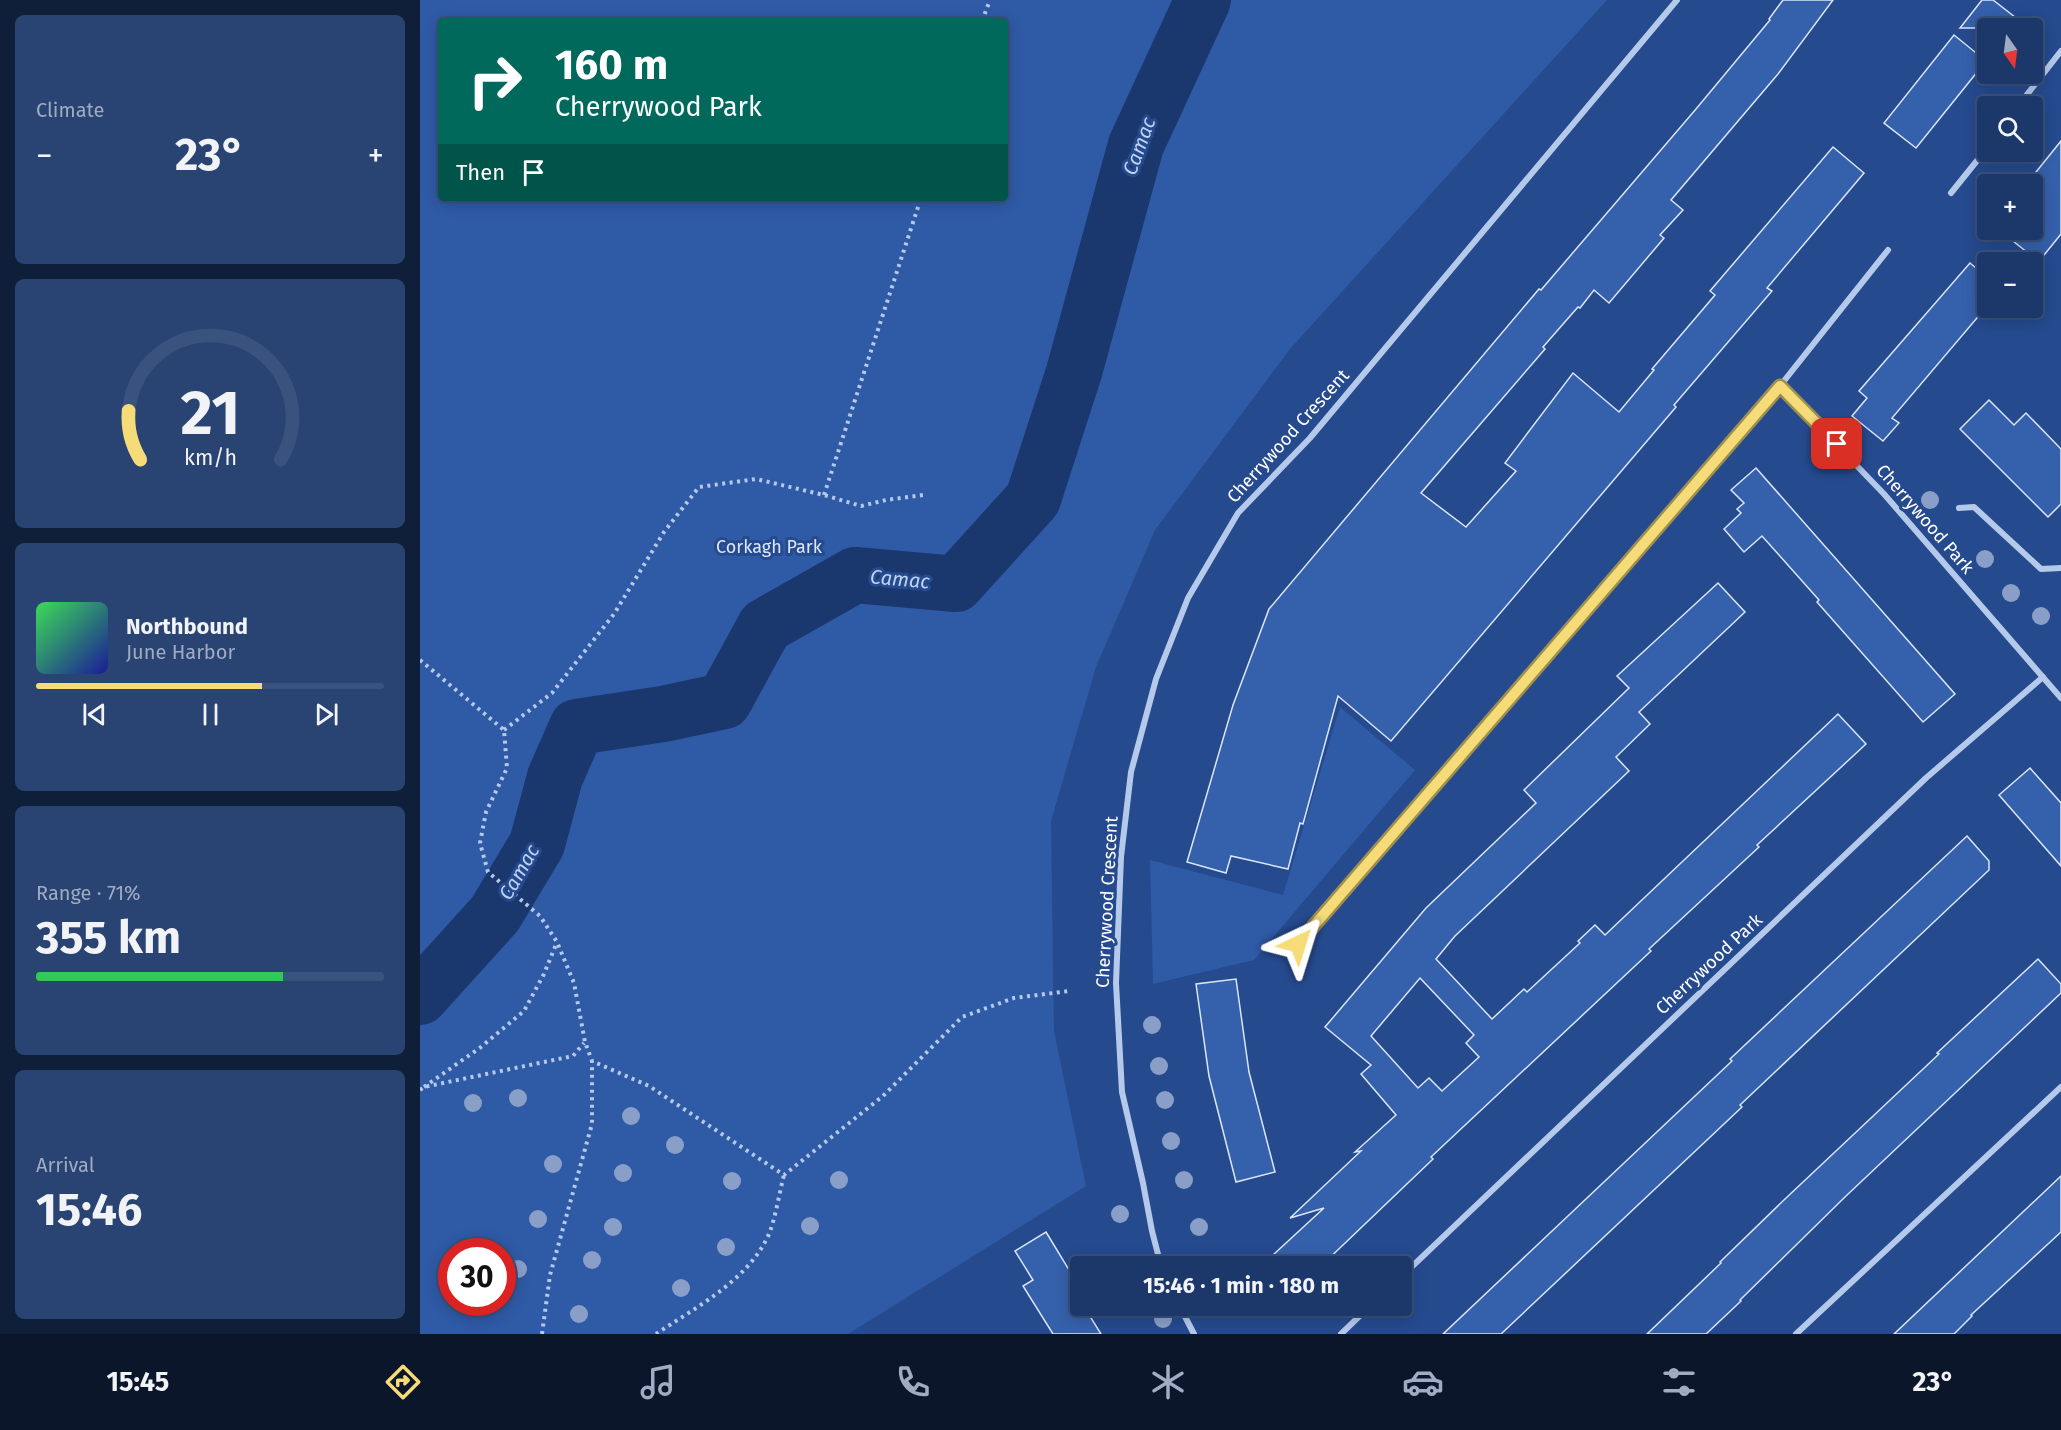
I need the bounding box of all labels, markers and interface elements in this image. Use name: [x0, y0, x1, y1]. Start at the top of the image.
north arrow: [1977, 18, 2043, 84]
map controls: [1977, 18, 2043, 318]
text: 160 m: [555, 40, 668, 90]
icon: right: [456, 42, 534, 120]
text: Cherrywood Park: [555, 91, 762, 123]
button: search: [1977, 96, 2043, 162]
text: Climate: [36, 98, 104, 122]
water label: Camac: [1117, 113, 1161, 178]
text: 23°: [175, 128, 245, 182]
text: −: [36, 136, 53, 176]
text: +: [368, 136, 384, 176]
icon: arrive: [517, 156, 550, 189]
text: Then: [456, 159, 505, 186]
button: +: [1977, 174, 2043, 240]
button: −: [1977, 252, 2043, 318]
street label: Cherrywood Crescent: [1222, 364, 1354, 507]
text: 21: [180, 376, 240, 451]
pin: [1811, 418, 1862, 469]
icon: arrive: [1820, 427, 1853, 460]
text: km/h: [183, 446, 237, 472]
street label: Cherrywood Park: [1871, 460, 1979, 579]
park label: Corkagh Park: [716, 536, 823, 558]
water label: Camac: [869, 564, 931, 594]
text: Northbound: [126, 613, 248, 640]
text: June Harbor: [126, 640, 235, 664]
icon: previous: [78, 698, 111, 731]
icon: pause: [194, 698, 227, 731]
icon: next: [310, 698, 343, 731]
street label: Cherrywood Crescent: [1092, 815, 1123, 988]
water label: Camac: [494, 840, 545, 904]
text: Range · 71%: [36, 881, 141, 905]
street label: Cherrywood Park: [1651, 908, 1767, 1019]
text: 355 km: [36, 911, 181, 965]
position arrow: [1266, 912, 1330, 976]
text: Arrival: [36, 1153, 95, 1177]
text: 15:46: [36, 1183, 142, 1237]
speed limit sign: 30: [438, 1238, 516, 1316]
text: 15:46 · 1 min · 180 m: [1143, 1272, 1339, 1299]
icon: directions: [382, 1361, 424, 1403]
icon: music: [637, 1361, 679, 1403]
icon: phone: [892, 1361, 934, 1403]
icon: climate: [1147, 1361, 1189, 1403]
icon: car: [1402, 1361, 1444, 1403]
icon: filters: [1658, 1361, 1700, 1403]
text: 15:45: [107, 1366, 169, 1398]
text: 23°: [1913, 1366, 1954, 1398]

